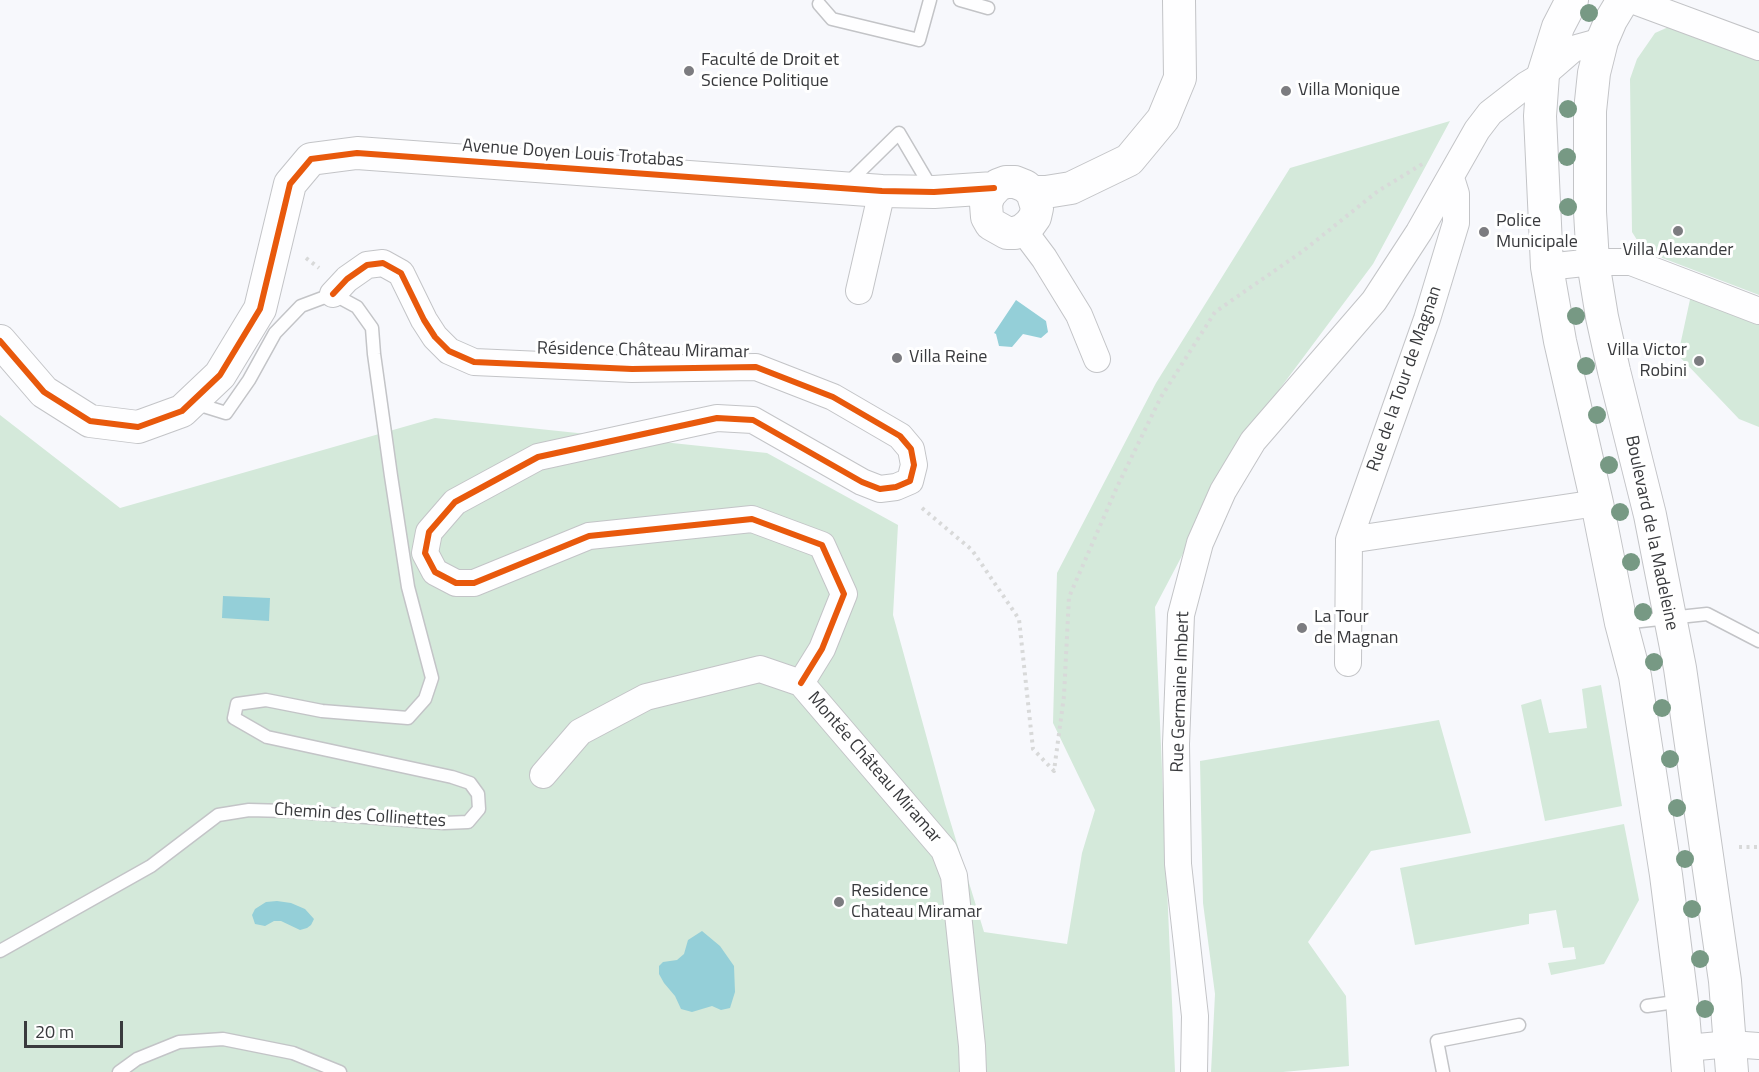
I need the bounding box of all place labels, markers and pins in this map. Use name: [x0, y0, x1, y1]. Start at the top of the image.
place label: Faculté de Droit et Science Politique: [701, 50, 839, 92]
marker: Faculté de Droit et Science Politique: [682, 64, 696, 78]
place label: Villa Monique: [1298, 80, 1400, 102]
marker: Villa Monique: [1279, 84, 1293, 98]
place label: Police Municipale: [1496, 211, 1578, 254]
marker: Villa Alexander: [1671, 224, 1685, 238]
marker: Police Municipale: [1477, 225, 1491, 239]
place label: Villa Alexander: [1622, 240, 1734, 262]
place label: Villa Victor Robini: [1607, 340, 1687, 382]
place label: Villa Reine: [909, 347, 987, 369]
marker: Villa Reine: [890, 351, 904, 365]
marker: Villa Victor Robini: [1692, 354, 1706, 368]
place label: La Tour de Magnan: [1314, 607, 1398, 650]
marker: La Tour de Magnan: [1295, 621, 1309, 635]
place label: Residence Chateau Miramar: [851, 881, 982, 924]
marker: Residence Chateau Miramar: [832, 895, 846, 909]

